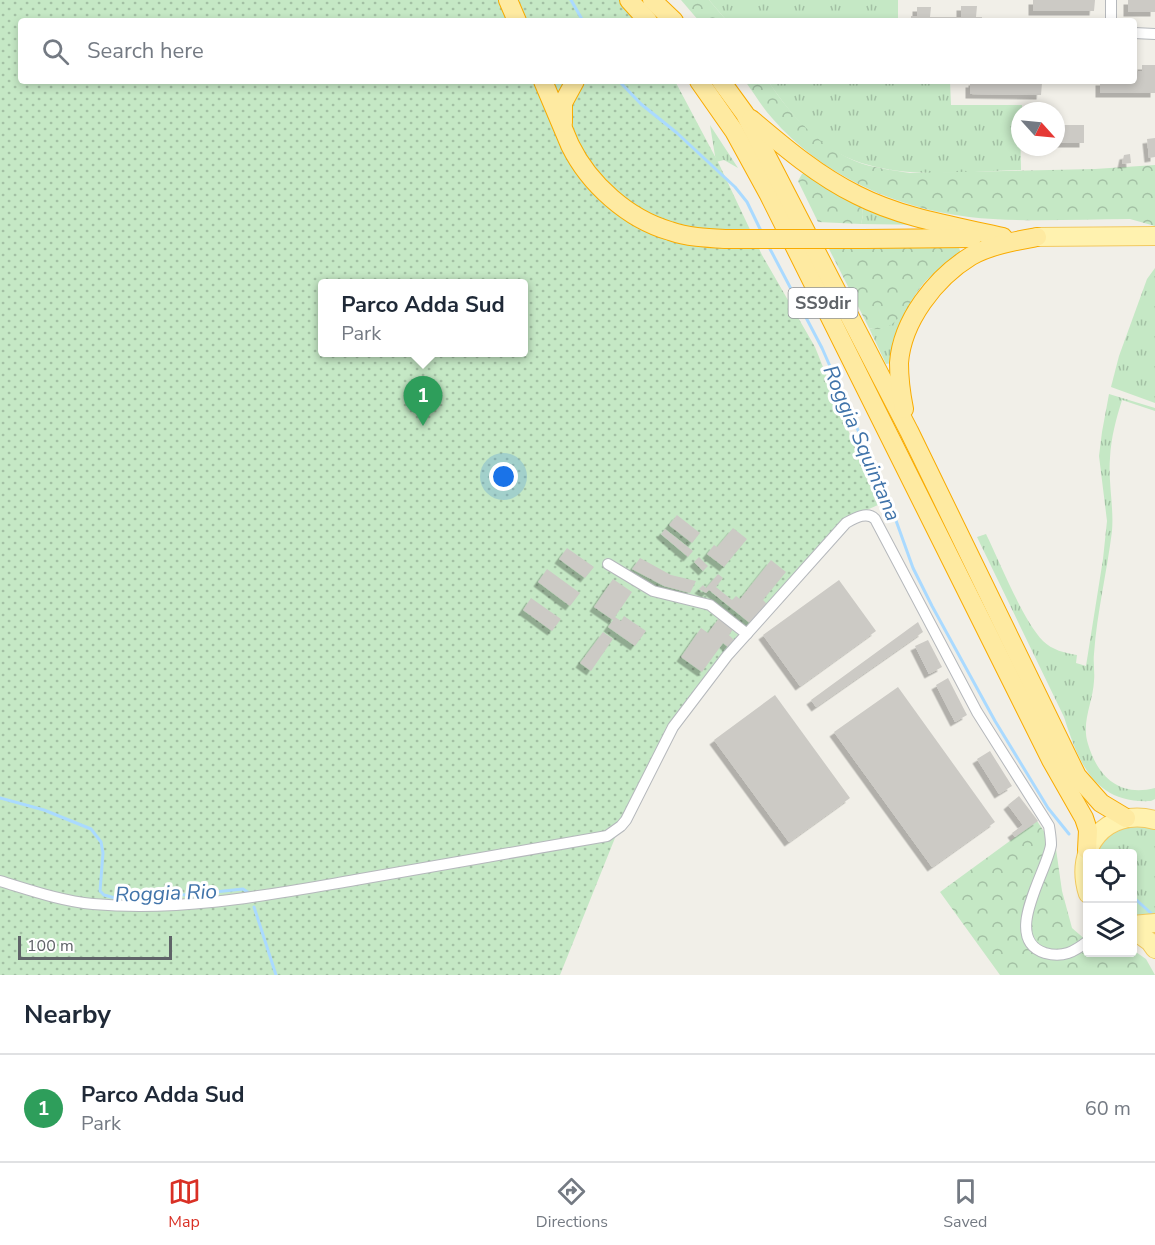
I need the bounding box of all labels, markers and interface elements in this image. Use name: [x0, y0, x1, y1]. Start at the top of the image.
search box: [18, 18, 1137, 84]
icon: search: [39, 35, 72, 68]
text: Search here: [87, 36, 204, 66]
north arrow: [1011, 102, 1065, 156]
popup: [318, 279, 528, 357]
road number: SS9dir: [788, 288, 858, 318]
text: Parco Adda Sud: [341, 290, 505, 320]
text: Park: [341, 320, 381, 347]
water label: Roggia Squintana: [817, 361, 907, 525]
pin: 1: [404, 376, 442, 426]
your location: [489, 462, 518, 491]
map controls: [1083, 849, 1137, 957]
button: locate: [1083, 849, 1137, 903]
water label: Roggia Rio: [114, 877, 218, 909]
button: layers: [1083, 903, 1137, 957]
scale bar: [18, 933, 172, 960]
text: 100 m: [27, 935, 74, 957]
text: Nearby: [24, 997, 111, 1032]
text: Parco Adda Sud: [81, 1080, 245, 1110]
text: 1: [38, 1095, 50, 1122]
text: 60 m: [1085, 1095, 1131, 1122]
text: Park: [81, 1110, 121, 1137]
tab: Map: [168, 1175, 201, 1233]
tab: Directions: [536, 1175, 608, 1233]
tab: Saved: [943, 1175, 987, 1233]

